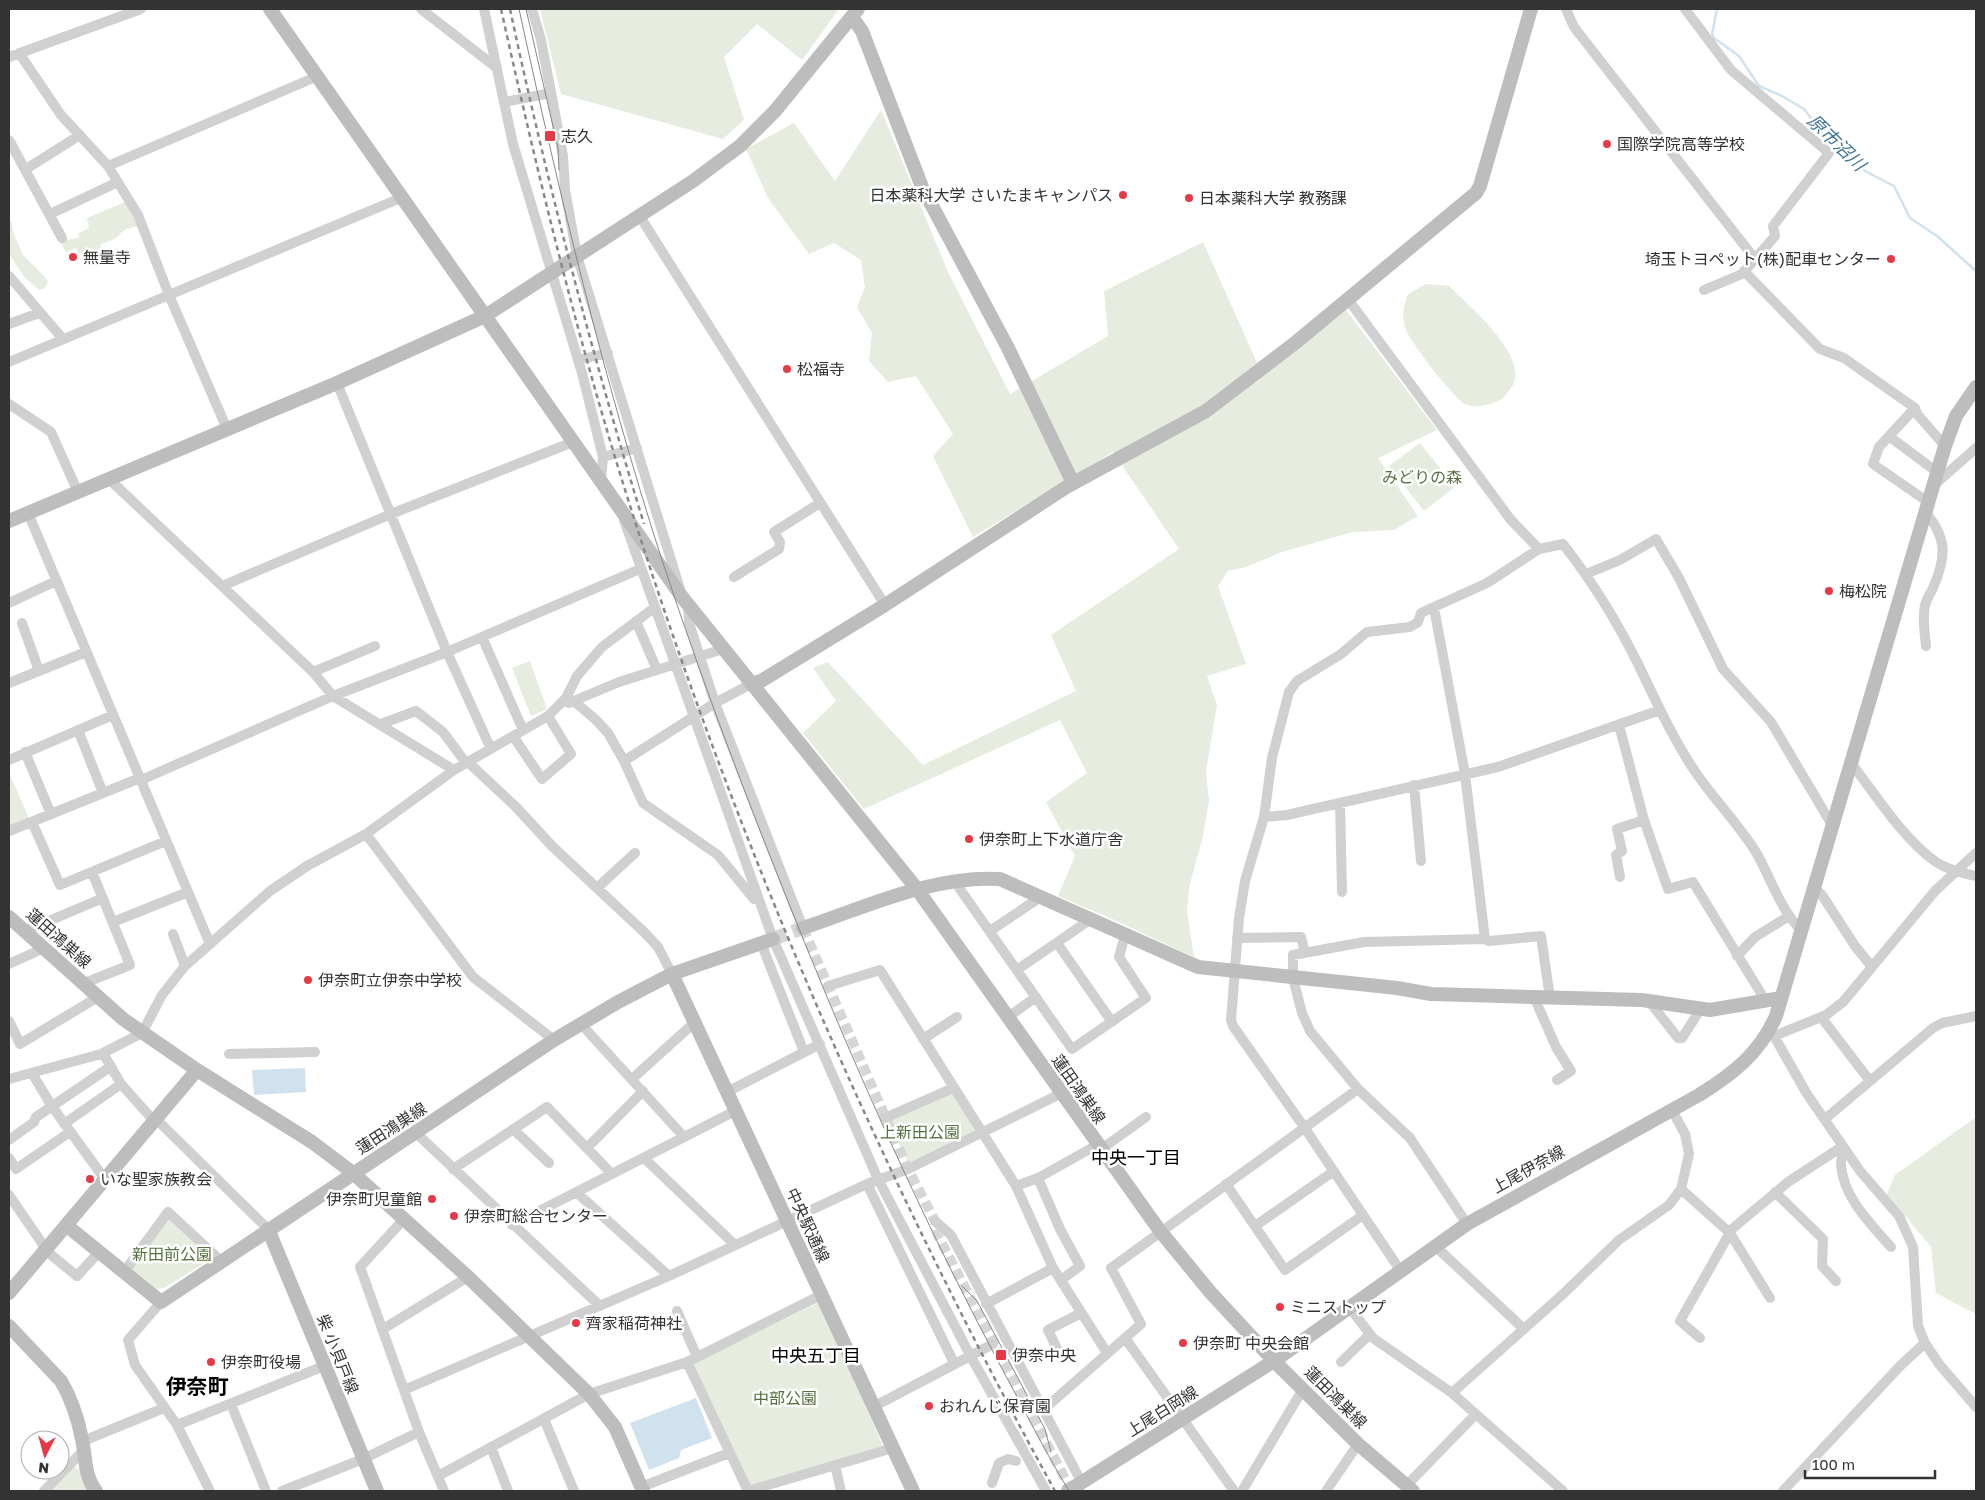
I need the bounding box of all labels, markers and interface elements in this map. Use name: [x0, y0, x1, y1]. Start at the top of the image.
water label: 原市沼川: [1803, 109, 1872, 176]
place label: 志久: [561, 126, 593, 146]
marker: 志久: [543, 129, 557, 143]
place label: 国際学院高等学校: [1617, 134, 1745, 154]
marker: 国際学院高等学校: [1601, 138, 1613, 150]
place label: 日本薬科大学 さいたまキャンパス: [869, 185, 1113, 205]
place label: 日本薬科大学 教務課: [1199, 188, 1347, 208]
marker: 日本薬科大学 さいたまキャンパス: [1117, 189, 1129, 201]
marker: 日本薬科大学 教務課: [1183, 192, 1195, 204]
place label: 無量寺: [83, 247, 131, 267]
place label: 埼玉トヨペット(株)配車センター: [1645, 249, 1881, 269]
marker: 無量寺: [67, 251, 79, 263]
marker: 埼玉トヨペット(株)配車センター: [1885, 253, 1897, 265]
place label: 松福寺: [797, 359, 845, 379]
marker: 松福寺: [781, 363, 793, 375]
park label: みどりの森: [1382, 467, 1462, 487]
place label: 梅松院: [1839, 581, 1887, 601]
marker: 梅松院: [1823, 585, 1835, 597]
place label: 伊奈町上下水道庁舎: [979, 829, 1123, 849]
marker: 伊奈町上下水道庁舎: [963, 833, 975, 845]
street label: 蓮田鴻巣線: [23, 904, 95, 972]
place label: 伊奈町立伊奈中学校: [318, 970, 462, 990]
marker: 伊奈町立伊奈中学校: [302, 974, 314, 986]
street label: 蓮田鴻巣線: [1048, 1050, 1110, 1128]
street label: 蓮田鴻巣線: [352, 1098, 430, 1158]
park label: 上新田公園: [880, 1122, 960, 1142]
street label: 上尾伊奈線: [1488, 1141, 1568, 1197]
district label: 中央一丁目: [1091, 1146, 1181, 1168]
place label: いな聖家族教会: [100, 1169, 212, 1189]
marker: いな聖家族教会: [84, 1173, 96, 1185]
street label: 中央駅通線: [782, 1185, 834, 1265]
place label: 伊奈町児童館: [326, 1189, 422, 1209]
marker: 伊奈町児童館: [426, 1193, 438, 1205]
place label: 伊奈町総合センター: [464, 1206, 608, 1226]
marker: 伊奈町総合センター: [448, 1210, 460, 1222]
park label: 新田前公園: [132, 1244, 212, 1264]
place label: ミニストップ: [1290, 1297, 1386, 1317]
marker: ミニストップ: [1274, 1301, 1286, 1313]
street label: 柴 小貝戸線: [313, 1311, 363, 1397]
place label: 齊家稲荷神社: [586, 1313, 682, 1333]
marker: 齊家稲荷神社: [570, 1317, 582, 1329]
place label: 伊奈町 中央会館: [1193, 1333, 1309, 1353]
marker: 伊奈町 中央会館: [1177, 1337, 1189, 1349]
district label: 中央五丁目: [771, 1344, 861, 1366]
place label: 伊奈中央: [1012, 1345, 1076, 1365]
marker: 伊奈中央: [994, 1348, 1008, 1362]
place label: 伊奈町役場: [221, 1352, 301, 1372]
marker: 伊奈町役場: [205, 1356, 217, 1368]
street label: 蓮田鴻巣線: [1301, 1362, 1371, 1432]
district label: 伊奈町: [166, 1373, 229, 1399]
street label: 上尾白岡線: [1123, 1381, 1201, 1441]
park label: 中部公園: [753, 1388, 817, 1408]
place label: おれんじ保育園: [939, 1396, 1051, 1416]
marker: おれんじ保育園: [923, 1400, 935, 1412]
north arrow: [20, 1430, 70, 1480]
scale bar: [1805, 1448, 1935, 1480]
text: 100 m: [1812, 1455, 1855, 1473]
text: N: [37, 1459, 50, 1477]

